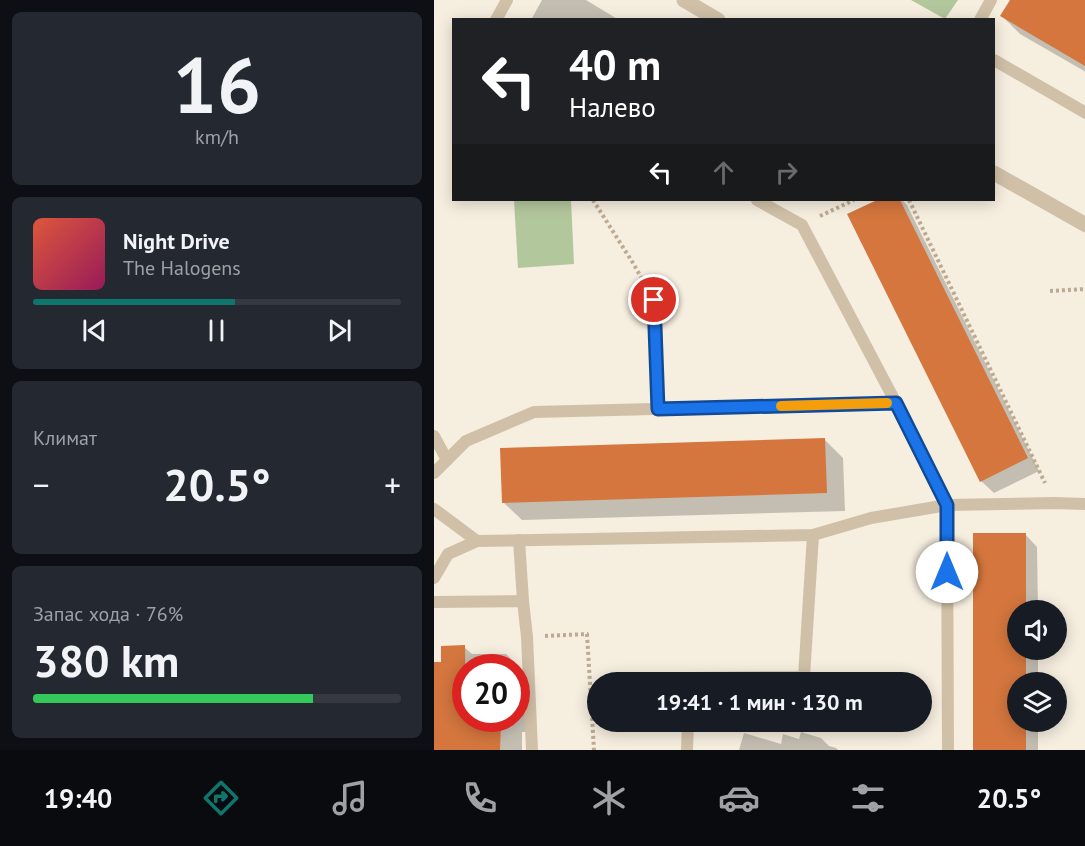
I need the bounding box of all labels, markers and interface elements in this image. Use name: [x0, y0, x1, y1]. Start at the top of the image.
text: 16: [173, 34, 261, 135]
text: 40 m: [569, 37, 661, 92]
icon: left: [470, 42, 548, 120]
text: Налево: [569, 90, 656, 124]
text: km/h: [195, 124, 239, 150]
icon: left: [644, 156, 677, 189]
icon: ahead: [707, 156, 740, 189]
icon: right: [770, 156, 803, 189]
text: Night Drive: [123, 227, 230, 255]
text: The Halogens: [123, 255, 241, 281]
pin: [628, 274, 679, 325]
icon: arrive: [637, 283, 670, 316]
icon: previous: [78, 314, 111, 347]
icon: pause: [200, 314, 233, 347]
icon: next: [323, 314, 356, 347]
text: Климат: [33, 425, 97, 451]
text: 20.5°: [163, 455, 271, 513]
text: −: [33, 463, 50, 506]
text: +: [384, 463, 401, 506]
position arrow: [915, 540, 979, 604]
map controls: [1007, 600, 1067, 732]
button: sound: [1007, 600, 1067, 660]
text: Запас хода · 76%: [33, 601, 183, 627]
text: 380 km: [33, 631, 179, 689]
speed limit sign: 20: [452, 654, 530, 732]
button: layers: [1007, 672, 1067, 732]
text: 19:41 · 1 мин · 130 m: [656, 688, 863, 716]
icon: directions: [200, 777, 242, 819]
icon: music: [329, 777, 371, 819]
icon: phone: [459, 777, 501, 819]
icon: climate: [588, 777, 630, 819]
icon: car: [718, 777, 760, 819]
icon: filters: [847, 777, 889, 819]
text: 19:40: [44, 781, 112, 815]
text: 20.5°: [977, 781, 1041, 815]

